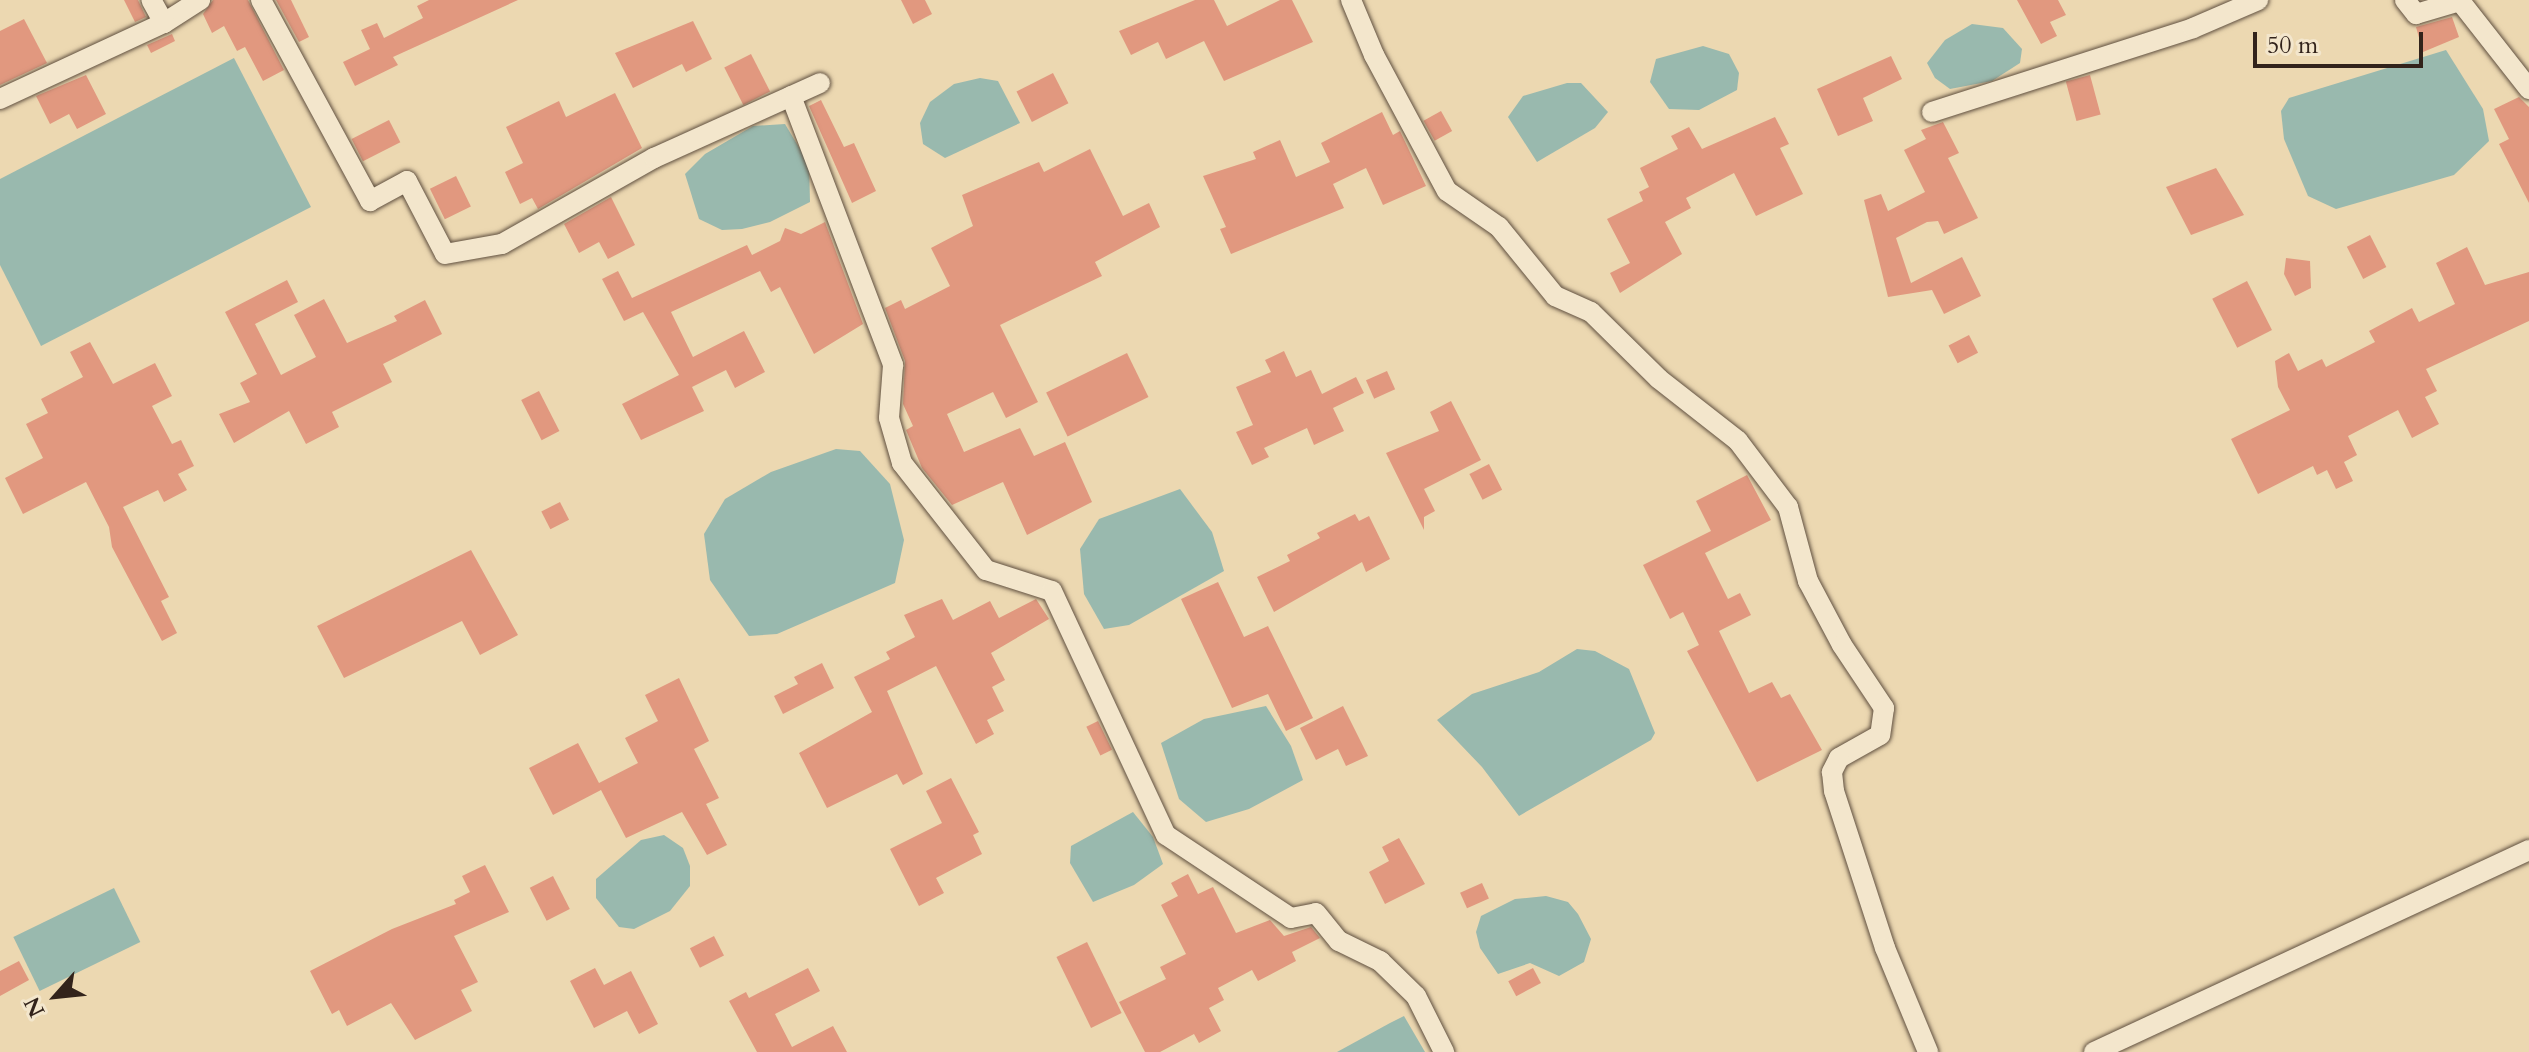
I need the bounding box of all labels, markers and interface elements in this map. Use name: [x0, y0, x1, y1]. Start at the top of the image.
scale bar: [2257, 16, 2427, 66]
text: 50 m: [2267, 29, 2318, 62]
north arrow: [16, 956, 96, 1036]
text: N: [17, 992, 52, 1022]

